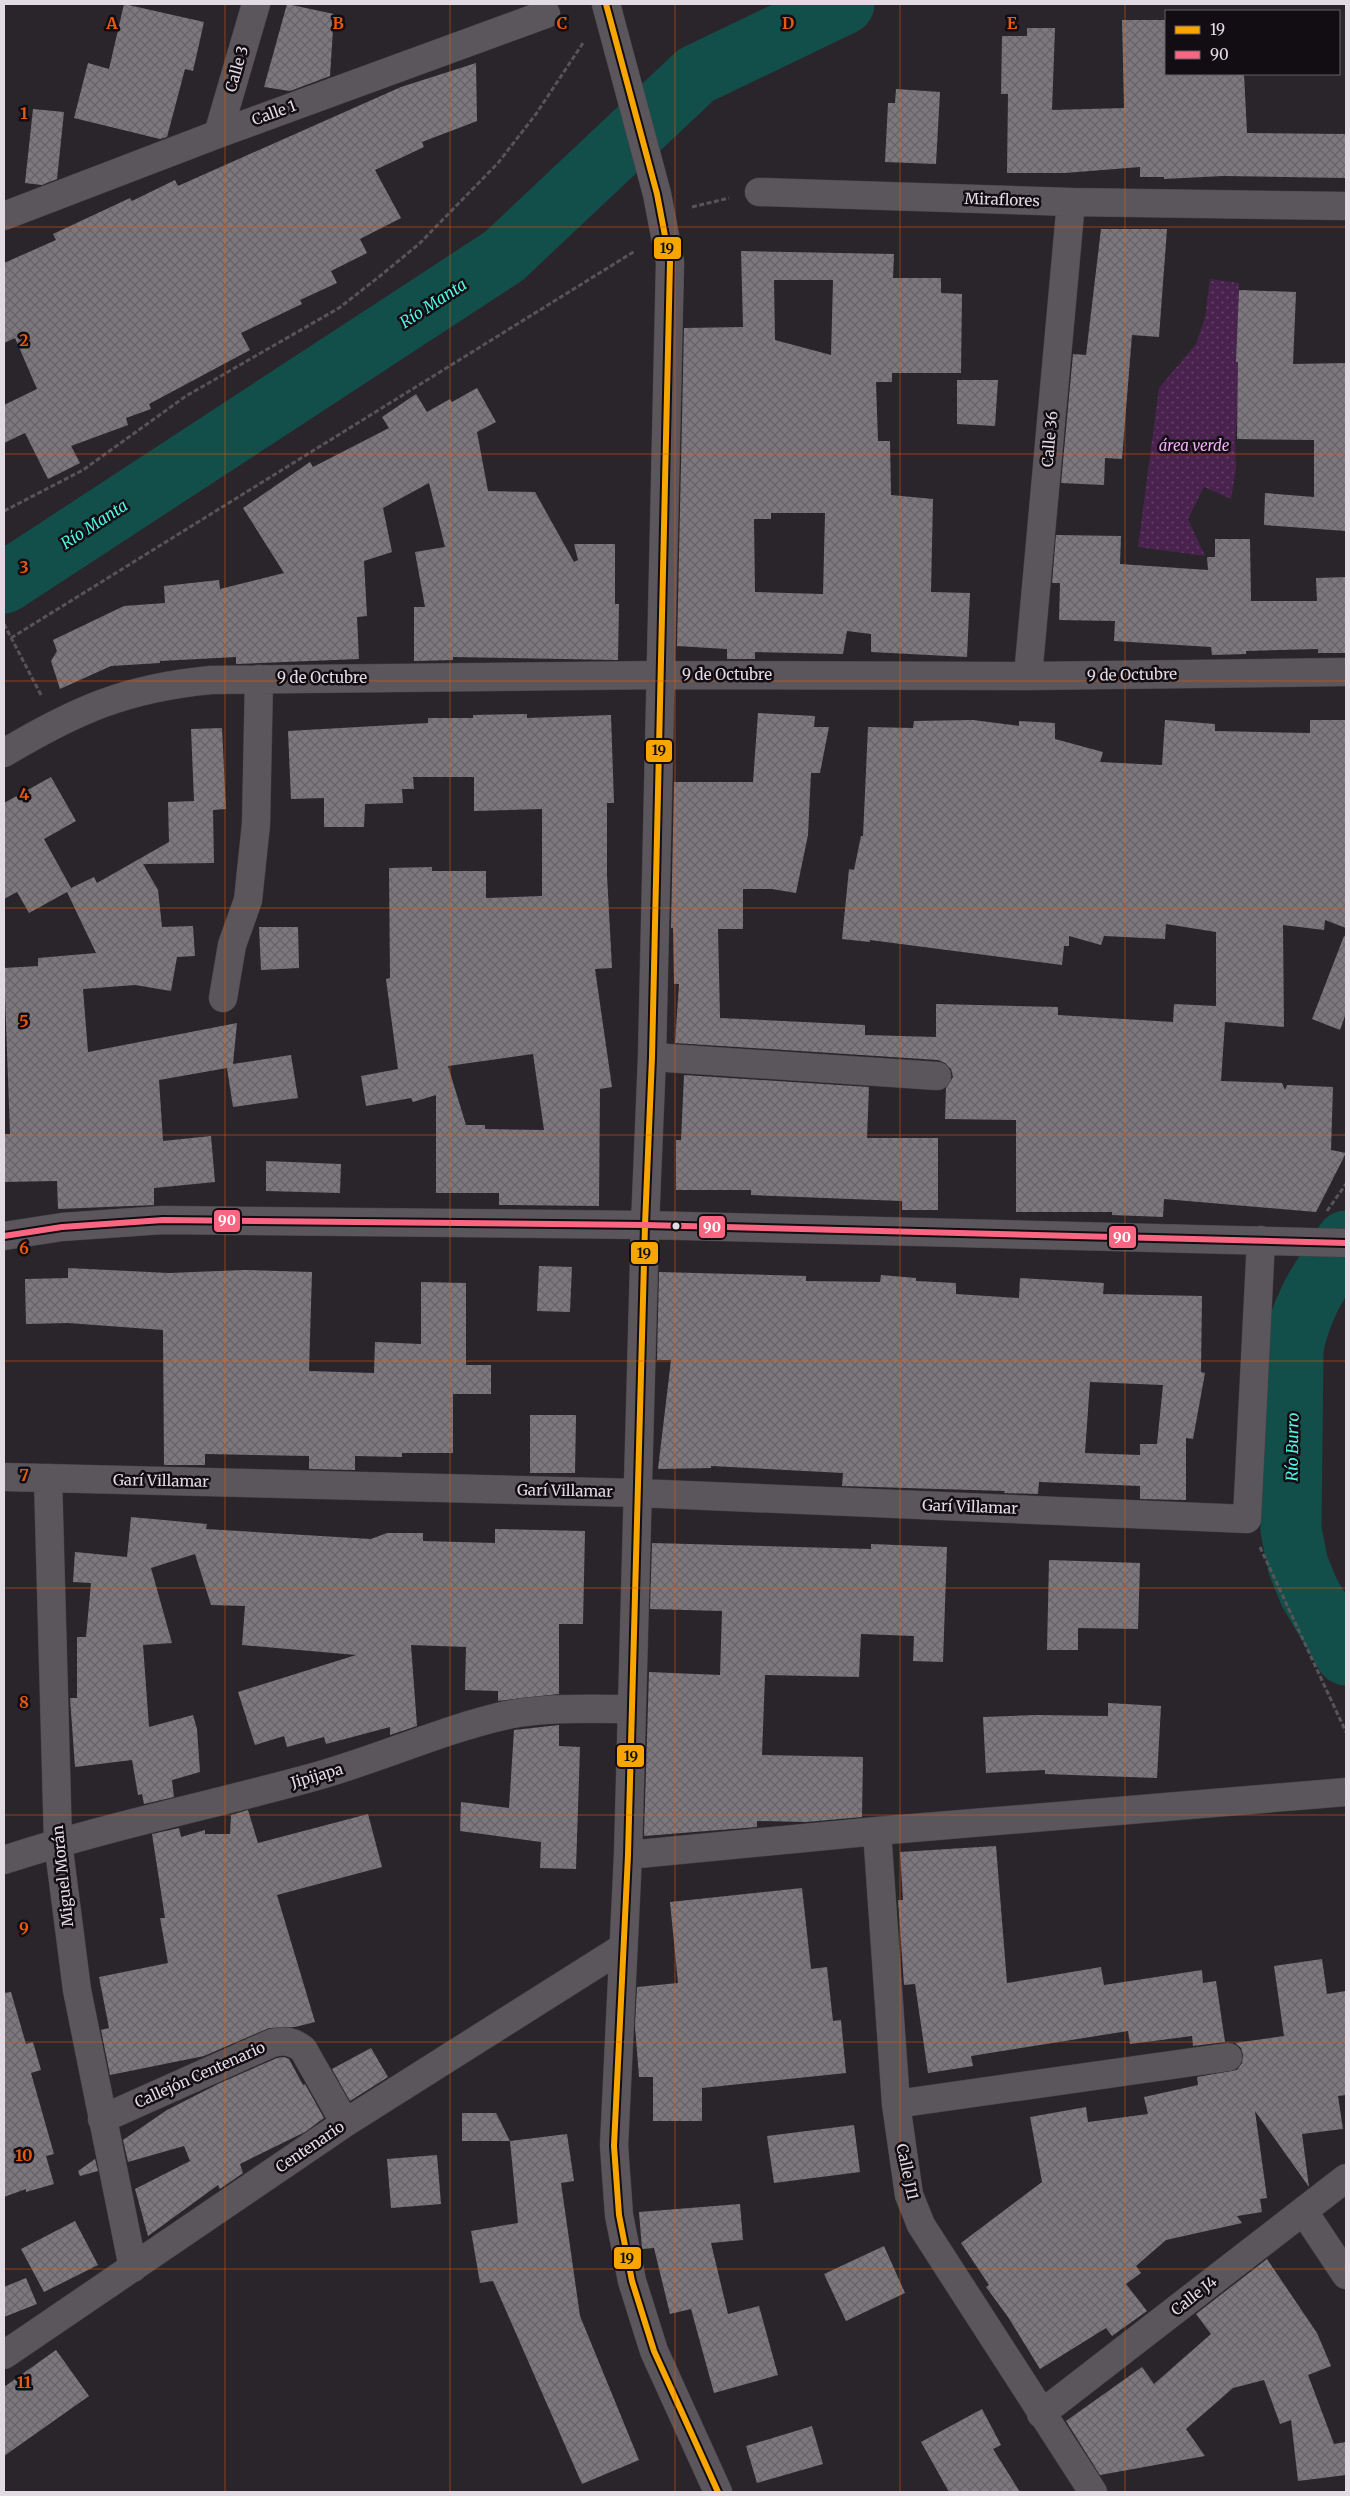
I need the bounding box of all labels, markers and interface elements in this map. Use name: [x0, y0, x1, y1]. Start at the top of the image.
legend: [1165, 10, 1340, 75]
text: A: [105, 13, 118, 33]
text: B: [332, 13, 344, 33]
text: C: [557, 13, 567, 33]
text: D: [782, 13, 794, 33]
text: E: [1007, 13, 1018, 33]
text: 19: [1210, 20, 1225, 39]
street label: Calle 3: [221, 44, 252, 94]
text: 90: [1210, 45, 1229, 64]
street label: Calle 1: [249, 96, 299, 129]
text: 1: [20, 103, 28, 123]
street label: Miraflores: [964, 189, 1040, 210]
line badge: 19: [653, 236, 682, 260]
text: 19: [660, 239, 674, 257]
water label: Río Manta: [396, 274, 470, 332]
text: 2: [19, 330, 29, 350]
street label: Calle 36: [1038, 410, 1061, 468]
park label: área verde: [1159, 436, 1230, 455]
water label: Río Manta: [57, 495, 131, 553]
text: 3: [19, 557, 29, 577]
street label: 9 de Octubre: [1087, 664, 1177, 685]
street label: 9 de Octubre: [682, 665, 772, 684]
street label: 9 de Octubre: [277, 668, 367, 687]
line badge: 19: [645, 739, 673, 763]
text: 19: [652, 741, 666, 759]
text: 4: [19, 784, 29, 804]
text: 5: [19, 1011, 29, 1031]
line badge: 90: [213, 1209, 241, 1233]
text: 90: [218, 1211, 236, 1229]
line badge: 90: [698, 1215, 726, 1239]
text: 90: [703, 1218, 721, 1236]
unlabelled marker: [671, 1221, 681, 1231]
line badge: 90: [1108, 1225, 1137, 1249]
text: 90: [1113, 1228, 1131, 1246]
text: 6: [19, 1238, 29, 1258]
line badge: 19: [630, 1241, 659, 1265]
text: 19: [637, 1244, 651, 1262]
water label: Río Burro: [1281, 1412, 1303, 1482]
text: 7: [19, 1465, 29, 1485]
street label: Garí Villamar: [113, 1470, 209, 1491]
street label: Garí Villamar: [517, 1480, 613, 1501]
street label: Garí Villamar: [922, 1495, 1018, 1518]
text: 8: [19, 1692, 29, 1712]
line badge: 19: [616, 1744, 645, 1768]
text: 19: [624, 1747, 638, 1765]
street label: Jipijapa: [288, 1759, 345, 1792]
street label: Miguel Morán: [48, 1824, 77, 1928]
text: 9: [19, 1918, 29, 1938]
street label: Callejón Centenario: [132, 2037, 268, 2112]
street label: Centenario: [272, 2117, 348, 2176]
street label: Calle J11: [892, 2142, 923, 2202]
text: 10: [15, 2145, 33, 2165]
line badge: 19: [613, 2246, 642, 2270]
text: 19: [620, 2249, 634, 2267]
street label: Calle J4: [1167, 2272, 1220, 2319]
text: 11: [17, 2372, 32, 2392]

